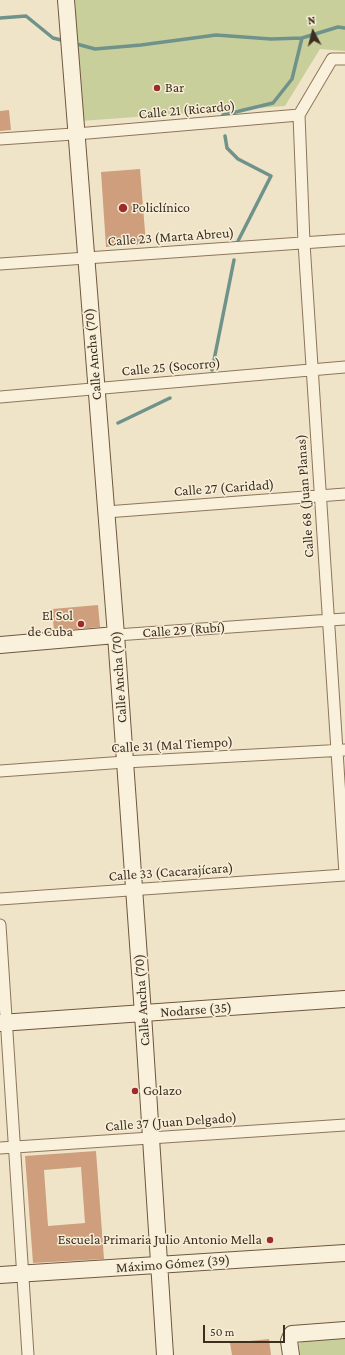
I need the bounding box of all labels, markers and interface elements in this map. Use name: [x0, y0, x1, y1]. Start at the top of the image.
north arrow: [293, 12, 333, 52]
text: N: [307, 14, 316, 27]
place label: Bar: [165, 80, 184, 96]
marker: Bar: [152, 83, 162, 93]
street label: Calle 21 (Ricardo): [138, 97, 236, 123]
place label: Policlínico: [132, 200, 190, 216]
marker: Policlínico: [117, 202, 129, 214]
street label: Calle 23 (Marta Abreu): [107, 224, 235, 250]
street label: Calle Ancha (70): [81, 307, 105, 401]
street label: Calle 25 (Socorro): [121, 354, 221, 380]
street label: Calle 68 (Juan Planas): [292, 434, 318, 558]
street label: Calle 27 (Caridad): [173, 476, 275, 500]
place label: El Sol de Cuba: [28, 608, 73, 640]
marker: El Sol de Cuba: [76, 619, 86, 629]
street label: Calle 29 (Rubí): [142, 619, 226, 641]
street label: Calle Ancha (70): [107, 630, 131, 724]
street label: Calle 31 (Mal Tiempo): [111, 733, 233, 757]
street label: Calle 33 (Cacarajícara): [108, 859, 234, 885]
street label: Calle Ancha (70): [130, 953, 154, 1047]
street label: Nodarse (35): [160, 999, 232, 1021]
place label: Golazo: [143, 1083, 182, 1099]
marker: Golazo: [130, 1086, 140, 1096]
street label: Calle 37 (Juan Delgado): [105, 1109, 237, 1135]
place label: Escuela Primaria Julio Antonio Mella: [58, 1232, 262, 1248]
marker: Escuela Primaria Julio Antonio Mella: [265, 1235, 275, 1245]
street label: Máximo Gómez (39): [115, 1252, 231, 1276]
scale bar: [205, 1317, 287, 1343]
text: 50 m: [210, 1325, 234, 1339]

